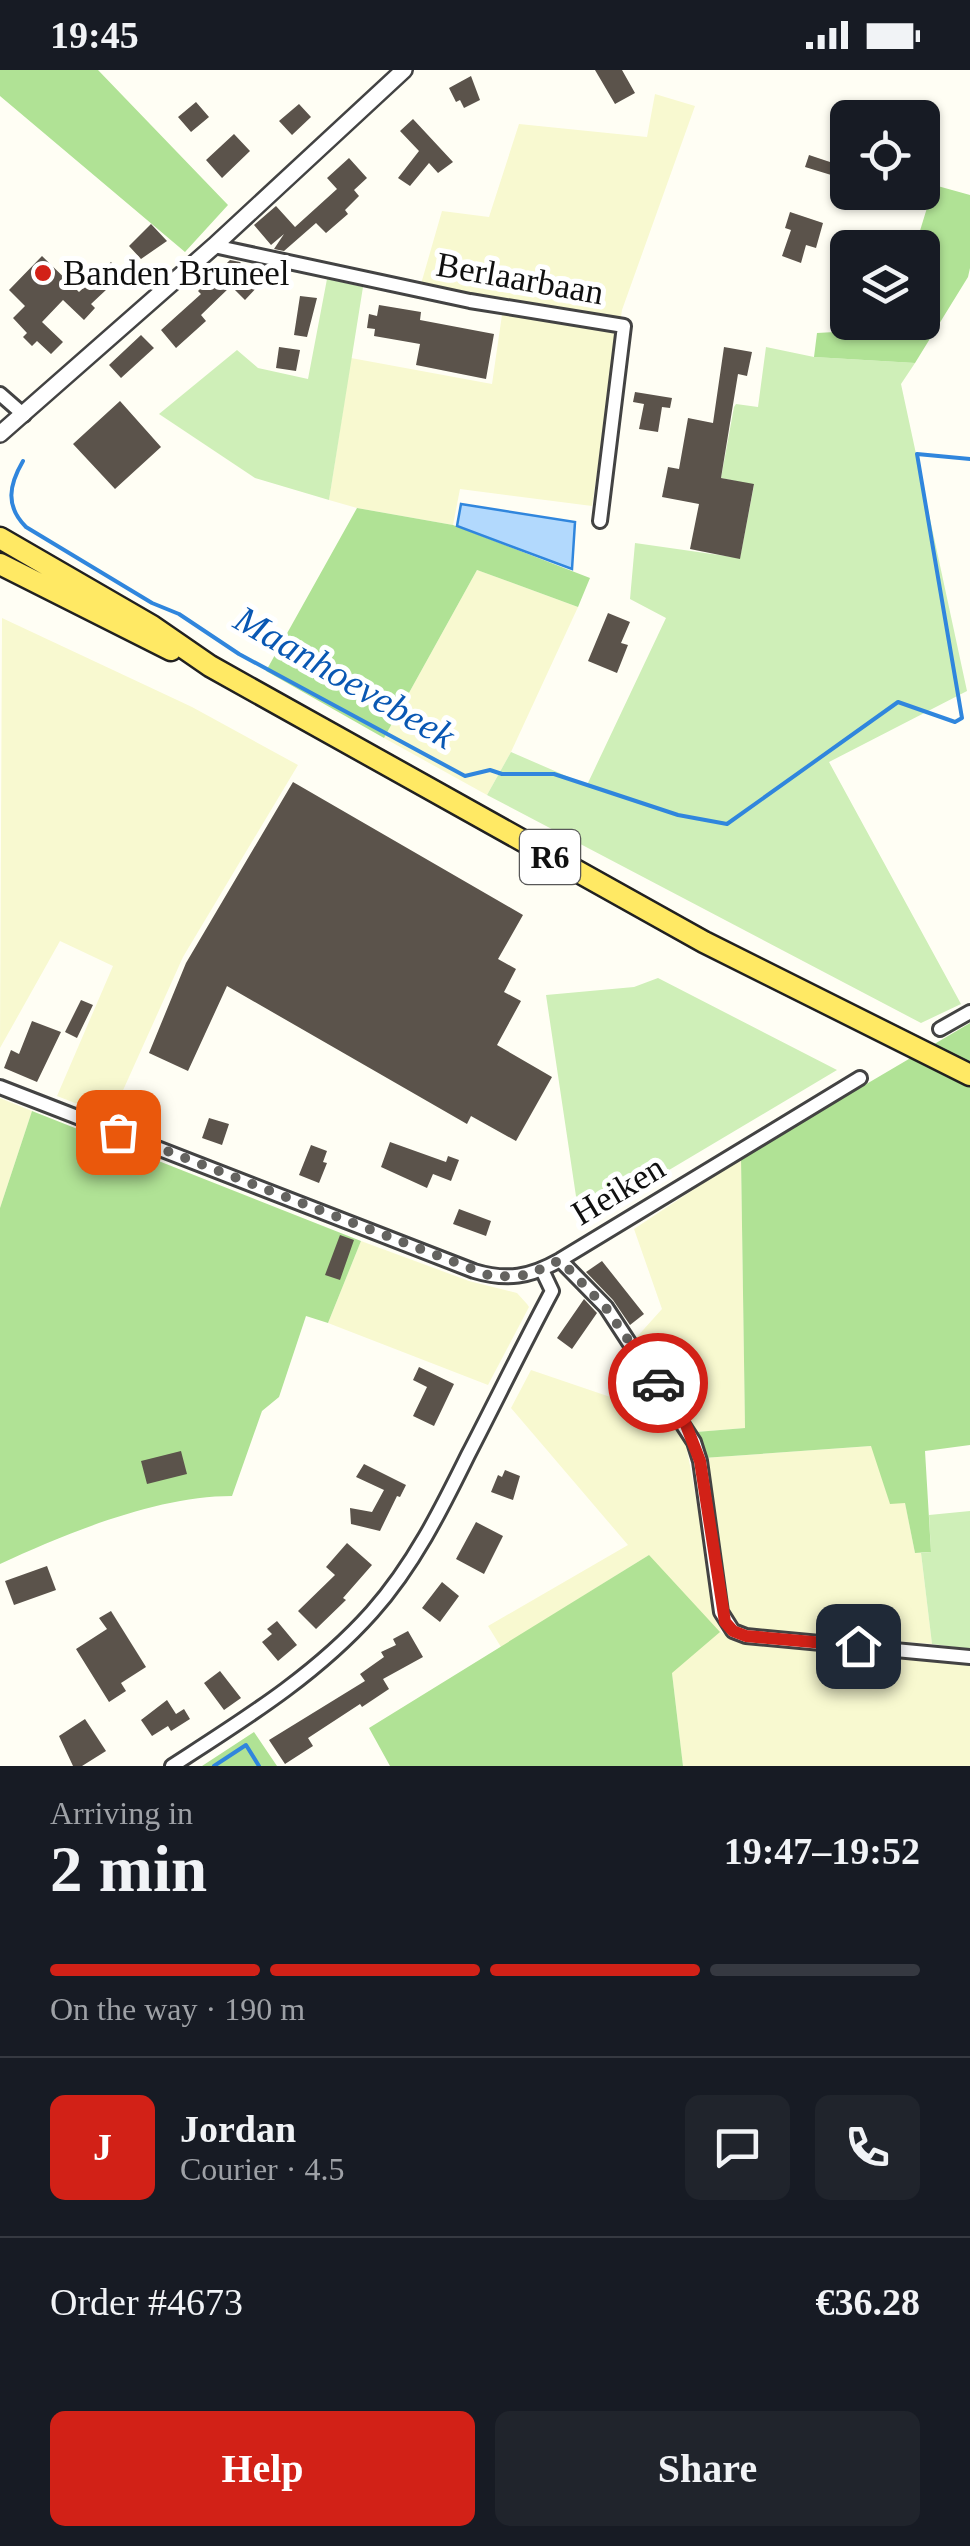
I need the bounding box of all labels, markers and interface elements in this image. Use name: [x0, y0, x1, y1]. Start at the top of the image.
text: 19:45: [50, 14, 139, 56]
map controls: [830, 100, 940, 340]
button: locate: [830, 100, 940, 210]
button: layers: [830, 230, 940, 340]
street label: Berlaarbaan: [433, 245, 607, 312]
place label: Banden Bruneel: [63, 254, 290, 293]
marker: Banden Bruneel: [32, 262, 54, 284]
water label: Maanhoevebeek: [227, 597, 463, 757]
road number: R6: [520, 830, 580, 884]
pin: [76, 1090, 161, 1175]
icon: bag: [91, 1105, 146, 1160]
street label: Heiken: [565, 1148, 672, 1233]
courier: [608, 1333, 708, 1433]
icon: car: [631, 1356, 686, 1411]
pin: [816, 1604, 901, 1689]
icon: home: [831, 1619, 886, 1674]
text: Arriving in: [50, 1795, 193, 1831]
text: 19:47–19:52: [724, 1830, 920, 1872]
text: 2 min: [50, 1833, 207, 1905]
text: On the way · 190 m: [50, 1991, 305, 2027]
button: chat: [685, 2095, 790, 2200]
button: phone: [815, 2095, 920, 2200]
text: Jordan: [180, 2108, 296, 2150]
text: J: [93, 2126, 112, 2168]
text: Courier · 4.5: [180, 2151, 344, 2187]
text: Order #4673: [50, 2281, 243, 2323]
text: €36.28: [816, 2281, 920, 2323]
button: Help: [50, 2411, 475, 2526]
button: Share: [495, 2411, 920, 2526]

